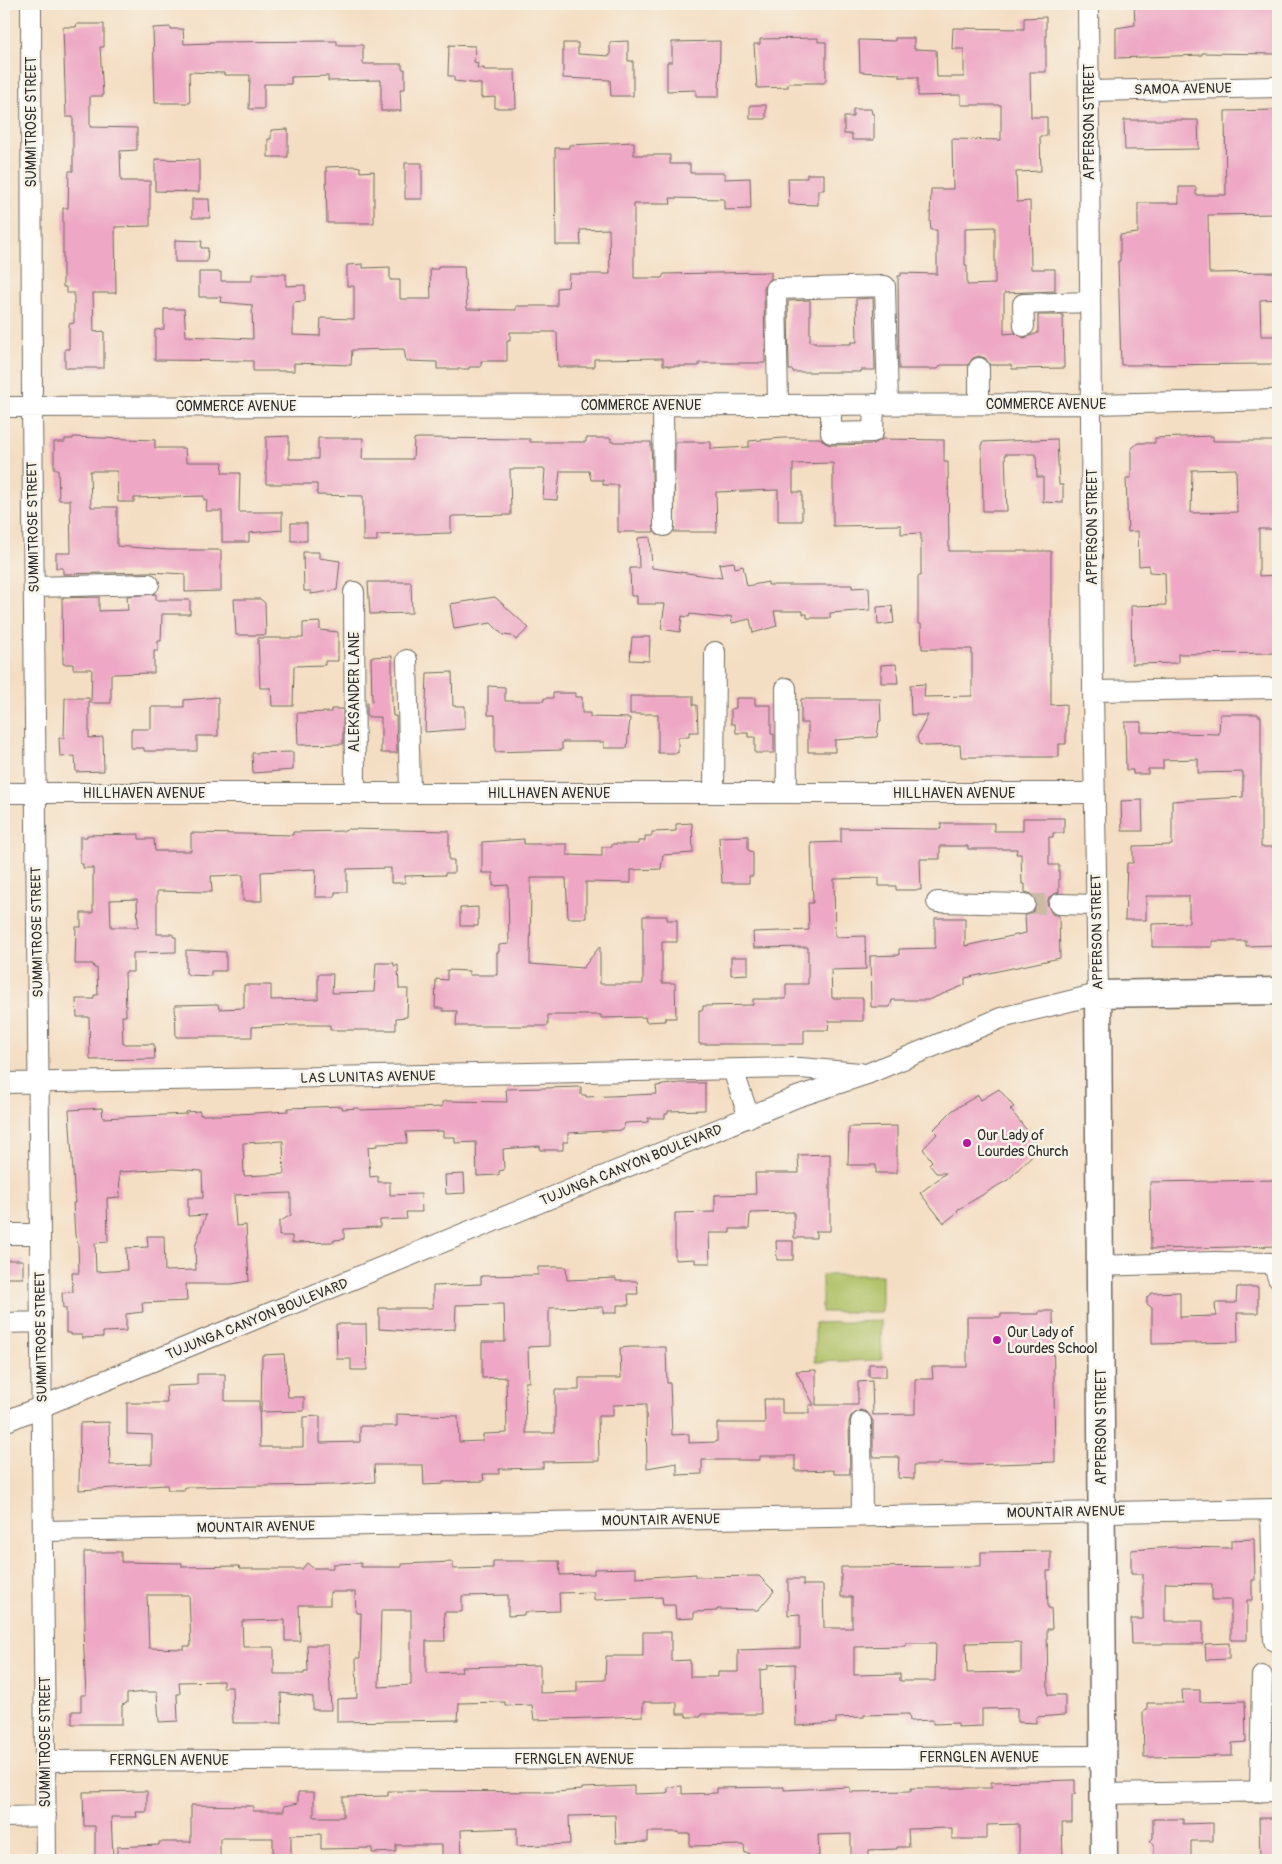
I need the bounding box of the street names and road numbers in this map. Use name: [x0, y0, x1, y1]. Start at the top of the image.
street label: SUMMITROSE STREET: [23, 56, 40, 188]
street label: APPERSON STREET: [1081, 64, 1098, 180]
street label: SAMOA AVENUE: [1134, 80, 1232, 98]
street label: COMMERCE AVENUE: [986, 396, 1106, 413]
street label: COMMERCE AVENUE: [581, 397, 701, 414]
street label: COMMERCE AVENUE: [176, 398, 296, 415]
street label: SUMMITROSE STREET: [23, 461, 43, 593]
street label: APPERSON STREET: [1084, 469, 1101, 585]
street label: ALEKSANDER LANE: [346, 632, 363, 752]
street label: HILLHAVEN AVENUE: [83, 785, 205, 802]
street label: HILLHAVEN AVENUE: [488, 785, 610, 802]
street label: HILLHAVEN AVENUE: [893, 785, 1015, 802]
street label: SUMMITROSE STREET: [27, 866, 47, 998]
street label: APPERSON STREET: [1087, 874, 1107, 990]
street label: LAS LUNITAS AVENUE: [300, 1067, 436, 1087]
street label: TUJUNGA CANYON BOULEVARD: [537, 1120, 725, 1209]
street label: SUMMITROSE STREET: [31, 1271, 51, 1403]
street label: TUJUNGA CANYON BOULEVARD: [163, 1274, 351, 1363]
street label: APPERSON STREET: [1093, 1369, 1110, 1485]
street label: MOUNTAIR AVENUE: [1007, 1502, 1125, 1522]
street label: MOUNTAIR AVENUE: [602, 1510, 720, 1530]
street label: MOUNTAIR AVENUE: [197, 1517, 315, 1537]
street label: SUMMITROSE STREET: [37, 1676, 54, 1808]
street label: FERNGLEN AVENUE: [919, 1749, 1039, 1766]
street label: FERNGLEN AVENUE: [514, 1751, 634, 1768]
street label: FERNGLEN AVENUE: [109, 1752, 229, 1769]

